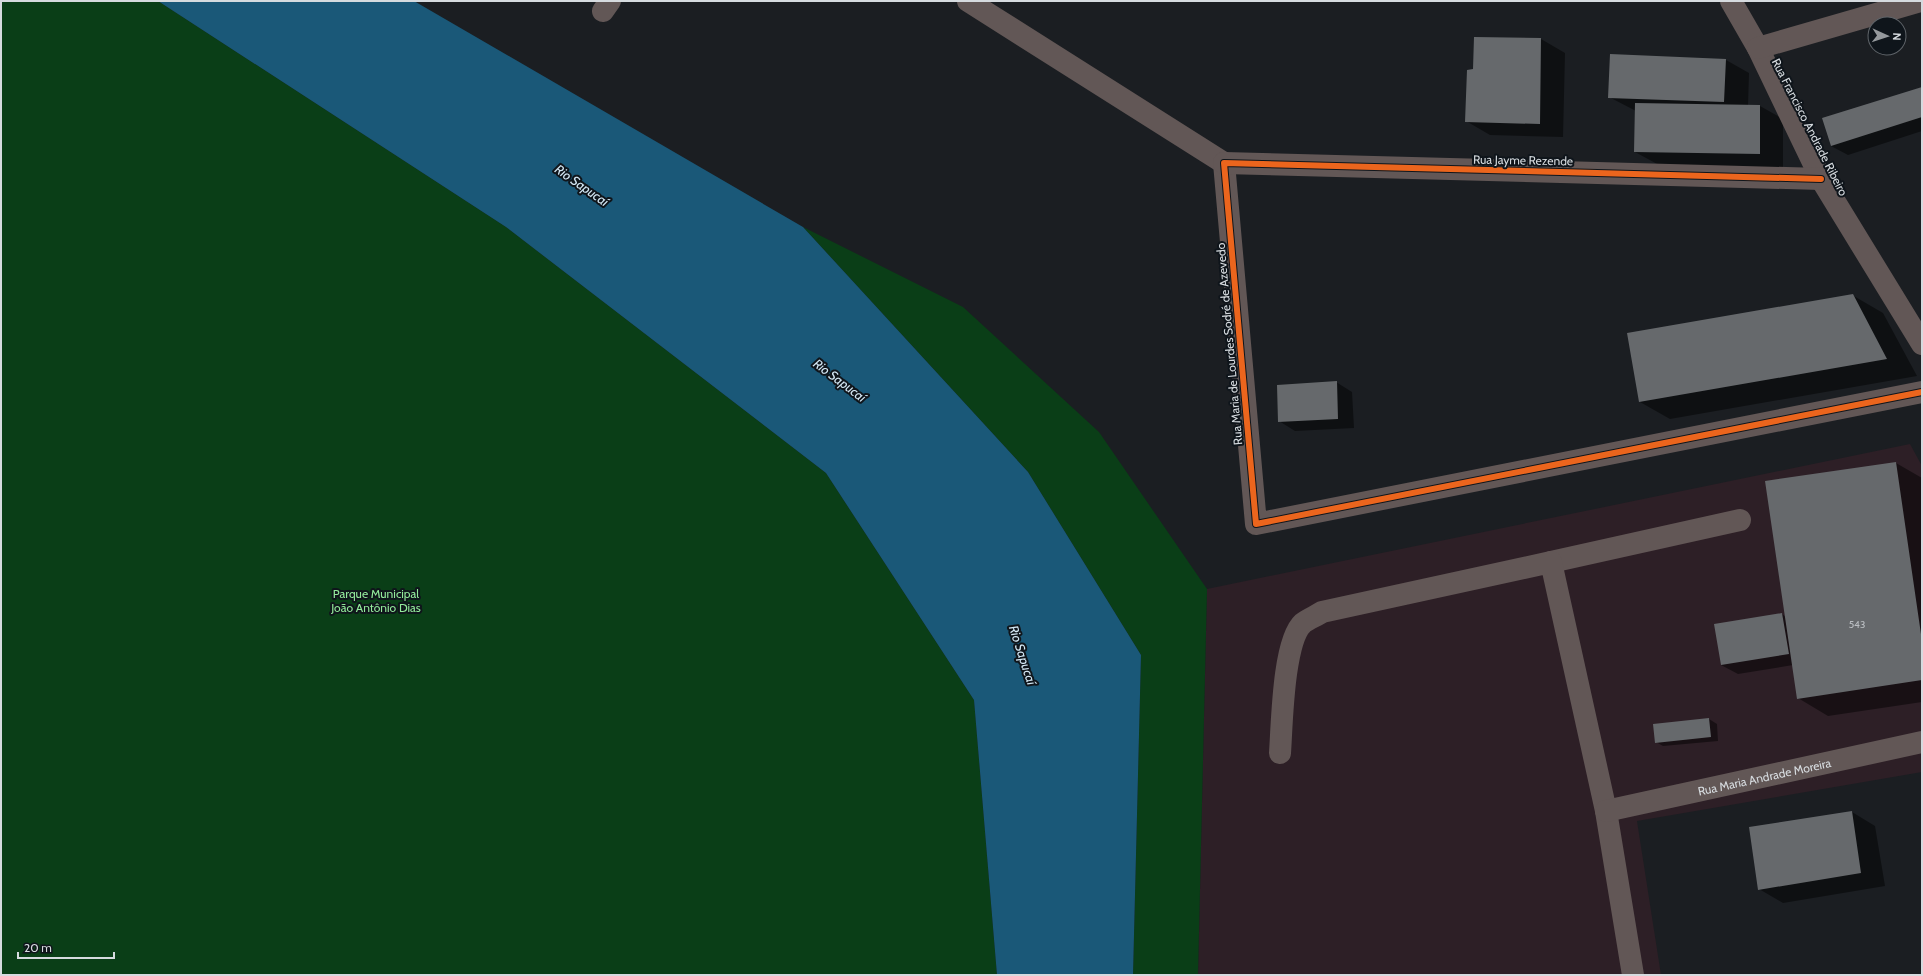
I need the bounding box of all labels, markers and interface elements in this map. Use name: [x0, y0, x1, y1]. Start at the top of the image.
north arrow: [1867, 16, 1907, 56]
text: N: [1890, 32, 1904, 41]
street label: Rua Francisco Andrade Ribeiro: [1769, 56, 1851, 199]
street label: Rua Jayme Rezende: [1473, 152, 1573, 168]
water label: Rio Sapucaí: [552, 161, 613, 210]
street label: Rua Maria de Lourdes Sodré de Azevedo: [1213, 242, 1245, 446]
water label: Rio Sapucaí: [810, 355, 870, 406]
park label: Parque Municipal João Antônio Dias: [330, 586, 421, 615]
house number: 543: [1849, 618, 1865, 631]
water label: Rio Sapucaí: [1006, 623, 1041, 688]
street label: Rua Maria Andrade Moreira: [1696, 755, 1833, 798]
scale bar: [18, 934, 114, 960]
text: 20 m: [24, 940, 52, 955]

